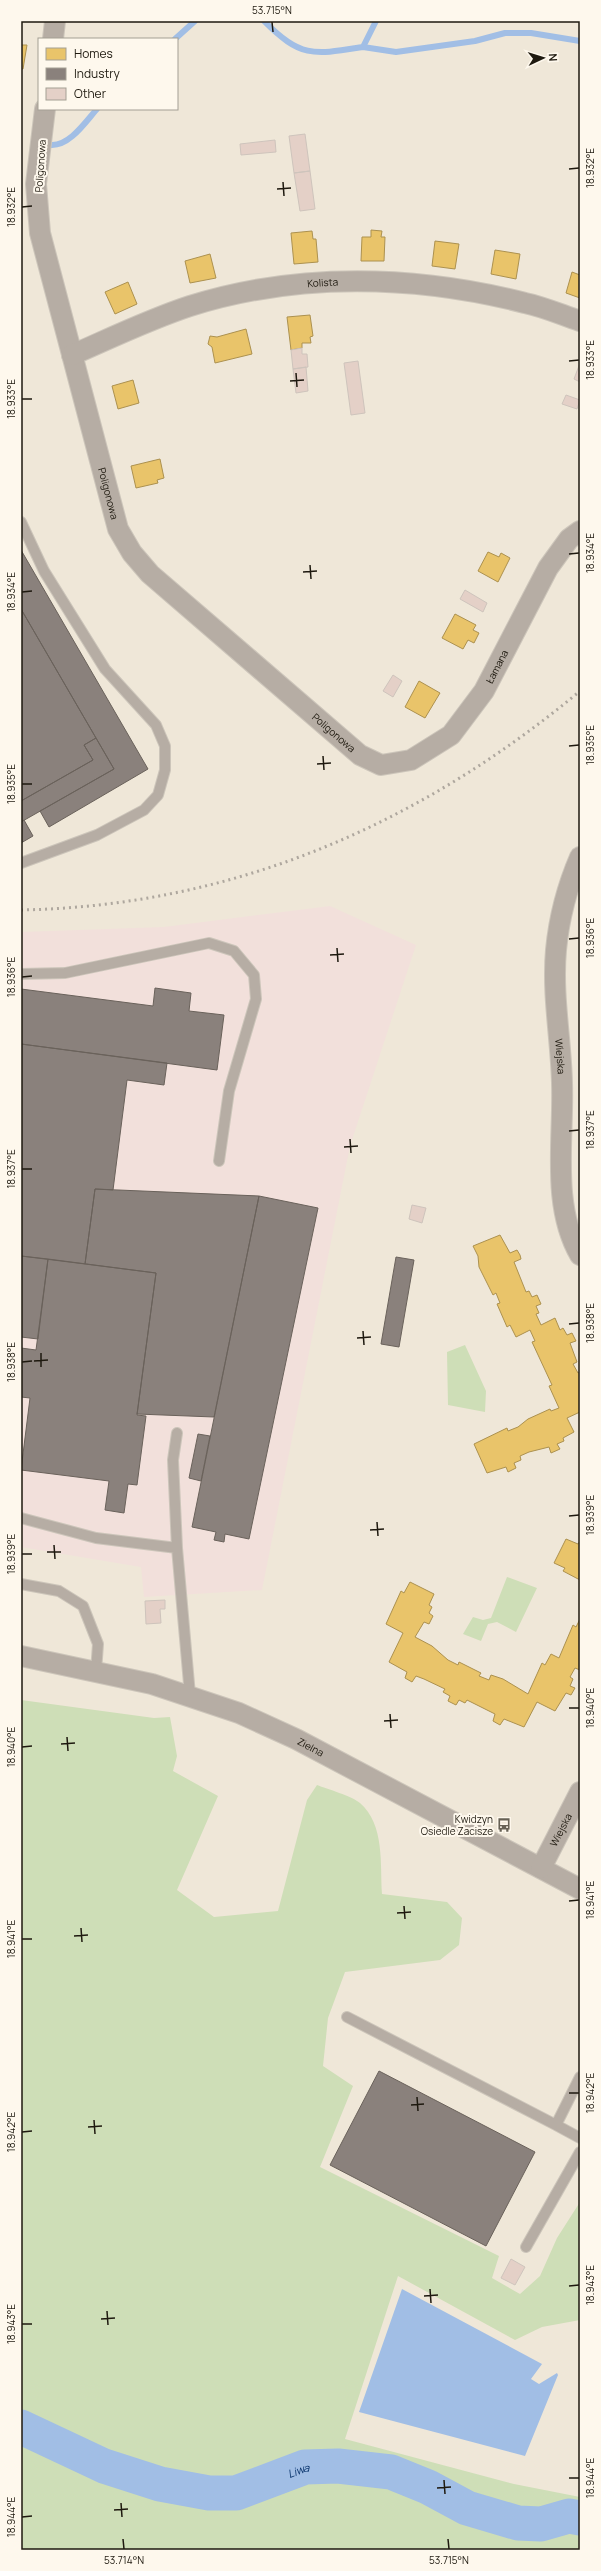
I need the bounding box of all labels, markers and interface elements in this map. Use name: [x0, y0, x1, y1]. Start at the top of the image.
text: 53.715°N: [252, 3, 292, 17]
legend: [38, 38, 178, 110]
north arrow: [523, 38, 563, 78]
text: Homes: [74, 45, 113, 62]
text: N: [546, 53, 561, 62]
text: Industry: [74, 65, 120, 82]
text: Other: [74, 85, 107, 102]
street label: Poligonowa: [31, 139, 49, 193]
text: 18.932°E: [583, 148, 597, 188]
text: 18.932°E: [4, 187, 18, 227]
street label: Kolista: [307, 275, 338, 290]
text: 18.933°E: [583, 340, 597, 380]
text: 18.933°E: [4, 379, 18, 419]
street label: Poligonowa: [95, 466, 122, 521]
text: 18.934°E: [583, 533, 597, 573]
text: 18.934°E: [4, 572, 18, 612]
street label: Łamana: [482, 647, 511, 686]
street label: Poligonowa: [309, 710, 359, 755]
text: 18.935°E: [583, 725, 597, 765]
text: 18.935°E: [4, 764, 18, 804]
text: 18.936°E: [583, 918, 597, 958]
text: 18.936°E: [4, 957, 18, 997]
street label: Wiejska: [552, 1038, 569, 1075]
text: 18.937°E: [583, 1110, 597, 1150]
text: 18.937°E: [4, 1149, 18, 1189]
text: 18.938°E: [583, 1303, 597, 1343]
text: 18.938°E: [4, 1342, 18, 1382]
text: 18.939°E: [583, 1495, 597, 1535]
text: 18.939°E: [4, 1534, 18, 1574]
text: 18.940°E: [583, 1687, 597, 1728]
text: 18.940°E: [4, 1726, 18, 1767]
street label: Zielna: [295, 1734, 326, 1760]
street label: Wiejska: [546, 1811, 575, 1849]
place label: Kwidzyn Osiedle Zacisze: [421, 1812, 493, 1838]
bus stop icon: Kwidzyn Osiedle Zacisze: [496, 1817, 512, 1833]
text: 18.941°E: [583, 1880, 597, 1919]
text: 18.941°E: [4, 1919, 18, 1958]
text: 18.942°E: [583, 2073, 597, 2113]
text: 18.942°E: [4, 2112, 18, 2152]
text: 18.943°E: [583, 2265, 597, 2305]
text: 18.943°E: [4, 2304, 18, 2344]
text: 18.944°E: [583, 2457, 597, 2498]
water label: Liwa: [285, 2459, 310, 2480]
text: 18.944°E: [4, 2496, 18, 2537]
text: 53.714°N: [104, 2553, 144, 2567]
text: 53.715°N: [429, 2553, 469, 2567]

